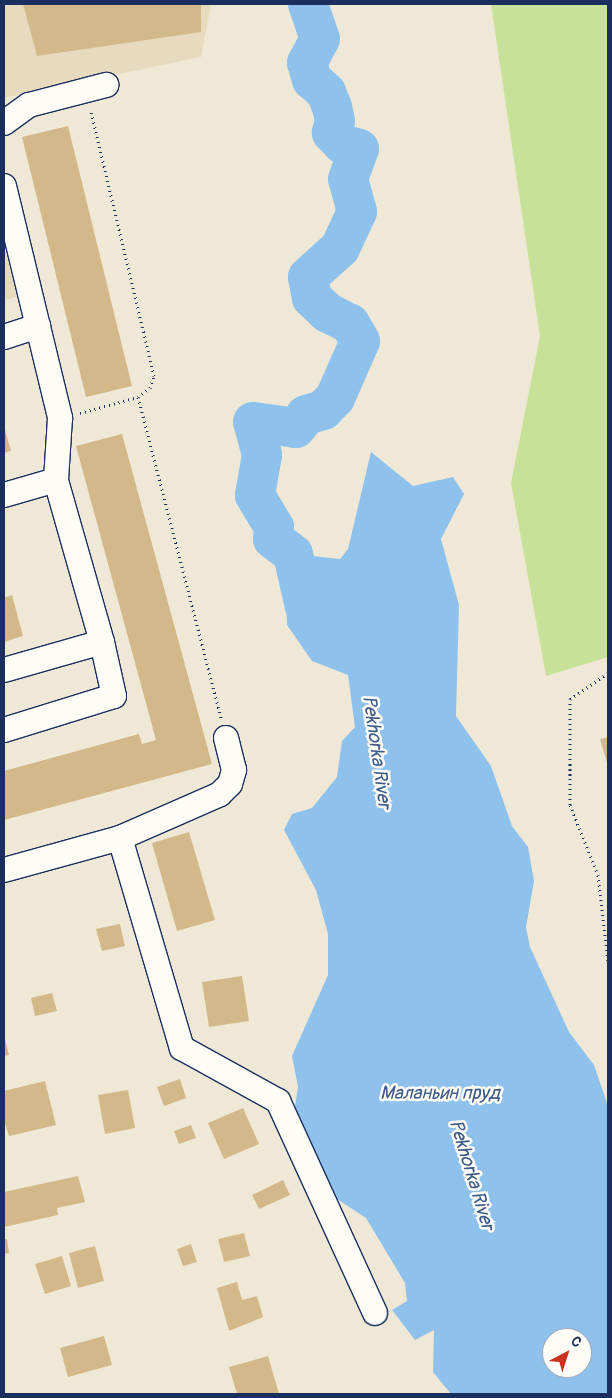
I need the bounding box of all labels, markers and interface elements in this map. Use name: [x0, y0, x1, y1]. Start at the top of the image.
water label: Pekhorka River: [357, 694, 395, 810]
water label: Маланьин пруд: [380, 1083, 500, 1105]
water label: Pekhorka River: [443, 1117, 499, 1233]
north arrow: [542, 1328, 592, 1378]
text: С: [568, 1333, 585, 1351]

